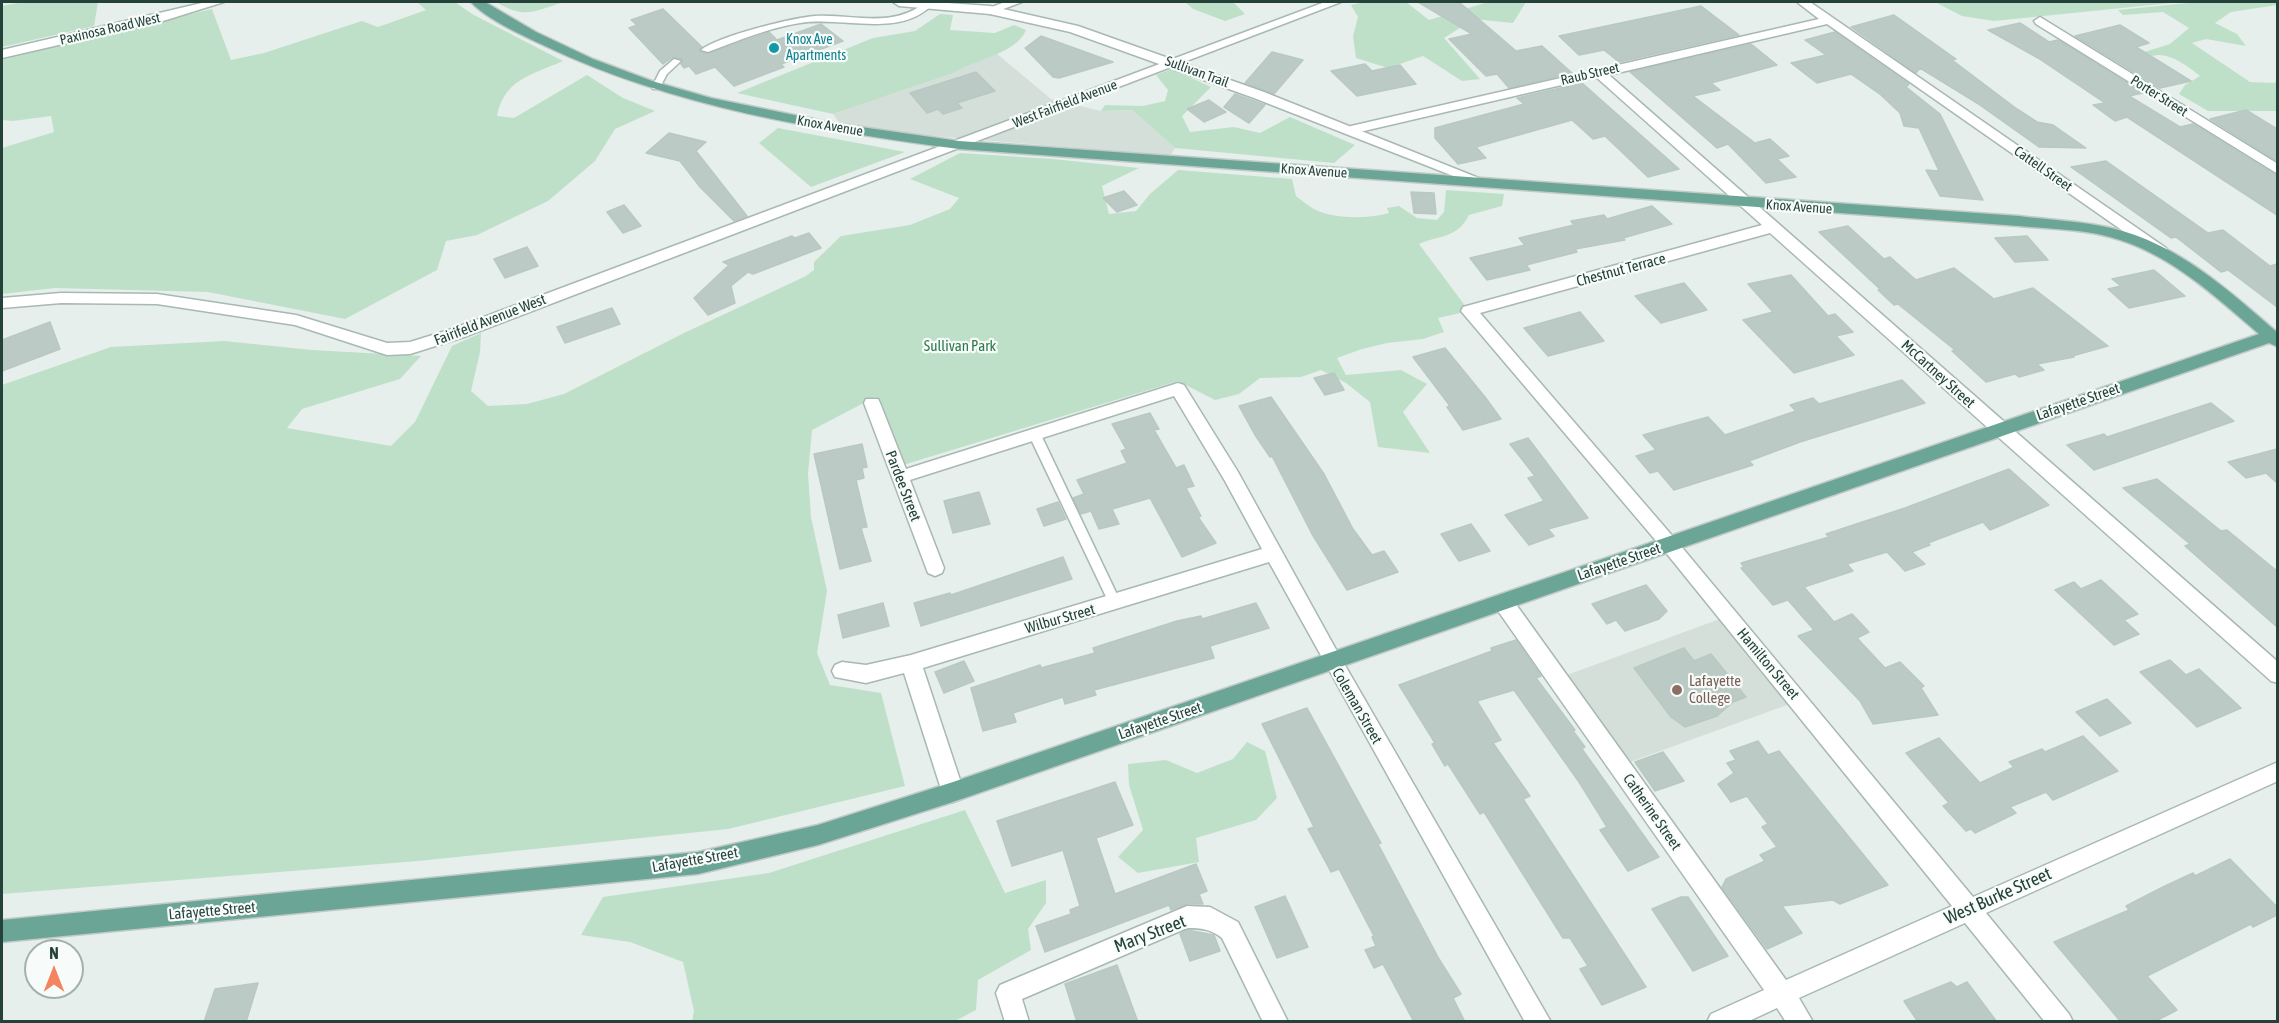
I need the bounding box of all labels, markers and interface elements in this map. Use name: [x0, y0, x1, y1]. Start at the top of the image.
street label: Paxinosa Road West: [58, 9, 162, 49]
place label: Knox Ave Apartments: [786, 32, 846, 64]
marker: Knox Ave Apartments: [767, 41, 781, 55]
street label: Sullivan Trail: [1163, 53, 1231, 91]
street label: Raub Street: [1559, 59, 1621, 89]
street label: Porter Street: [2127, 72, 2191, 120]
street label: West Fairfield Avenue: [1010, 76, 1120, 132]
street label: Knox Avenue: [796, 112, 864, 140]
street label: Cattell Street: [2011, 143, 2075, 195]
street label: Knox Avenue: [1280, 160, 1348, 182]
street label: Knox Avenue: [1765, 196, 1833, 218]
street label: Chestnut Terrace: [1574, 249, 1668, 291]
street label: Fairifeld Avenue West: [432, 290, 548, 350]
street label: McCartney Street: [1897, 336, 1979, 412]
park label: Sullivan Park: [924, 337, 996, 355]
street label: Lafayette Street: [2034, 379, 2122, 425]
street label: Pardee Street: [881, 448, 925, 524]
street label: Lafayette Street: [1575, 539, 1663, 585]
street label: Wilbur Street: [1023, 600, 1097, 638]
street label: Hamilton Street: [1733, 625, 1803, 703]
street label: Coleman Street: [1328, 665, 1386, 747]
place label: Lafayette College: [1689, 672, 1741, 707]
marker: Lafayette College: [1670, 683, 1684, 697]
street label: Lafayette Street: [1116, 698, 1204, 744]
street label: Catherine Street: [1619, 770, 1685, 854]
street label: Lafayette Street: [651, 844, 739, 876]
street label: West Burke Street: [1941, 863, 2055, 929]
street label: Lafayette Street: [168, 898, 256, 924]
street label: Mary Street: [1111, 910, 1189, 958]
north arrow: [24, 939, 84, 999]
text: N: [49, 944, 59, 962]

